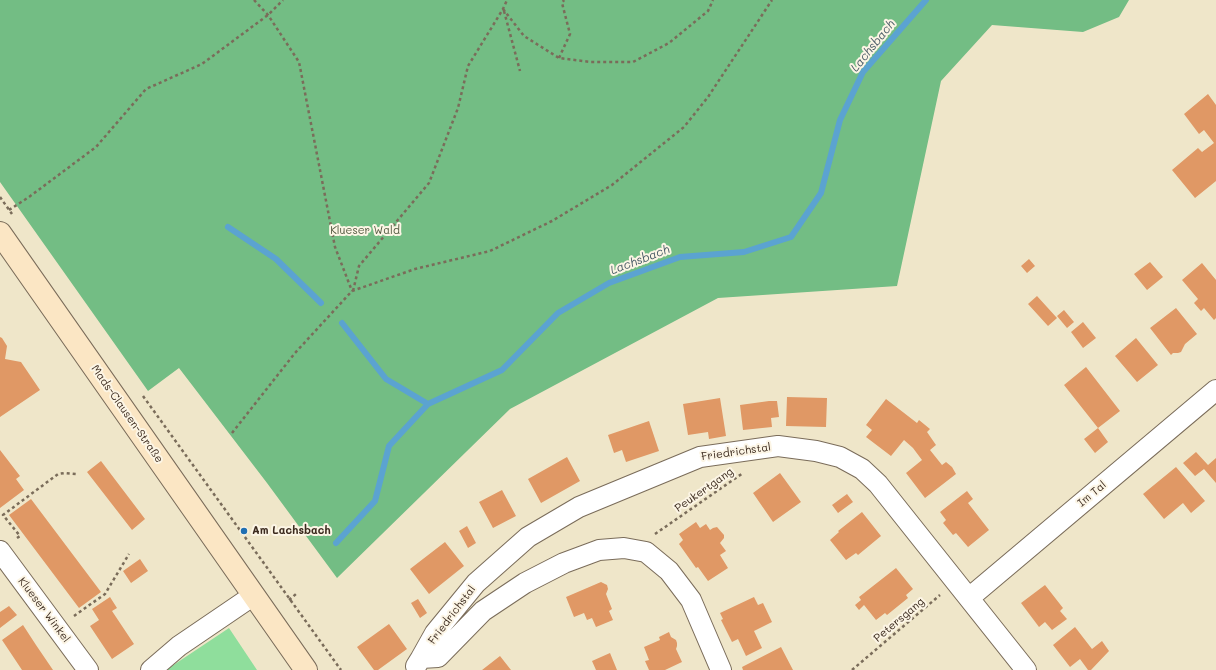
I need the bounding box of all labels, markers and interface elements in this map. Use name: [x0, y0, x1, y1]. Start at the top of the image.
water label: Lachsbach: [848, 17, 898, 75]
park label: Klueser Wald: [330, 224, 400, 238]
water label: Lachsbach: [608, 242, 672, 278]
street label: Mads-Clausen-Straße: [88, 363, 166, 465]
street label: Friedrichstal: [700, 441, 772, 463]
street label: Peukertgang: [672, 465, 736, 515]
street label: Im Tal: [1075, 478, 1109, 510]
place label: Am Lachsbach: [252, 524, 331, 538]
marker: Am Lachsbach: [239, 526, 249, 536]
street label: Klueser Winkel: [15, 575, 73, 645]
street label: Friedrichstal: [426, 583, 478, 647]
street label: Petersgang: [871, 595, 927, 645]

